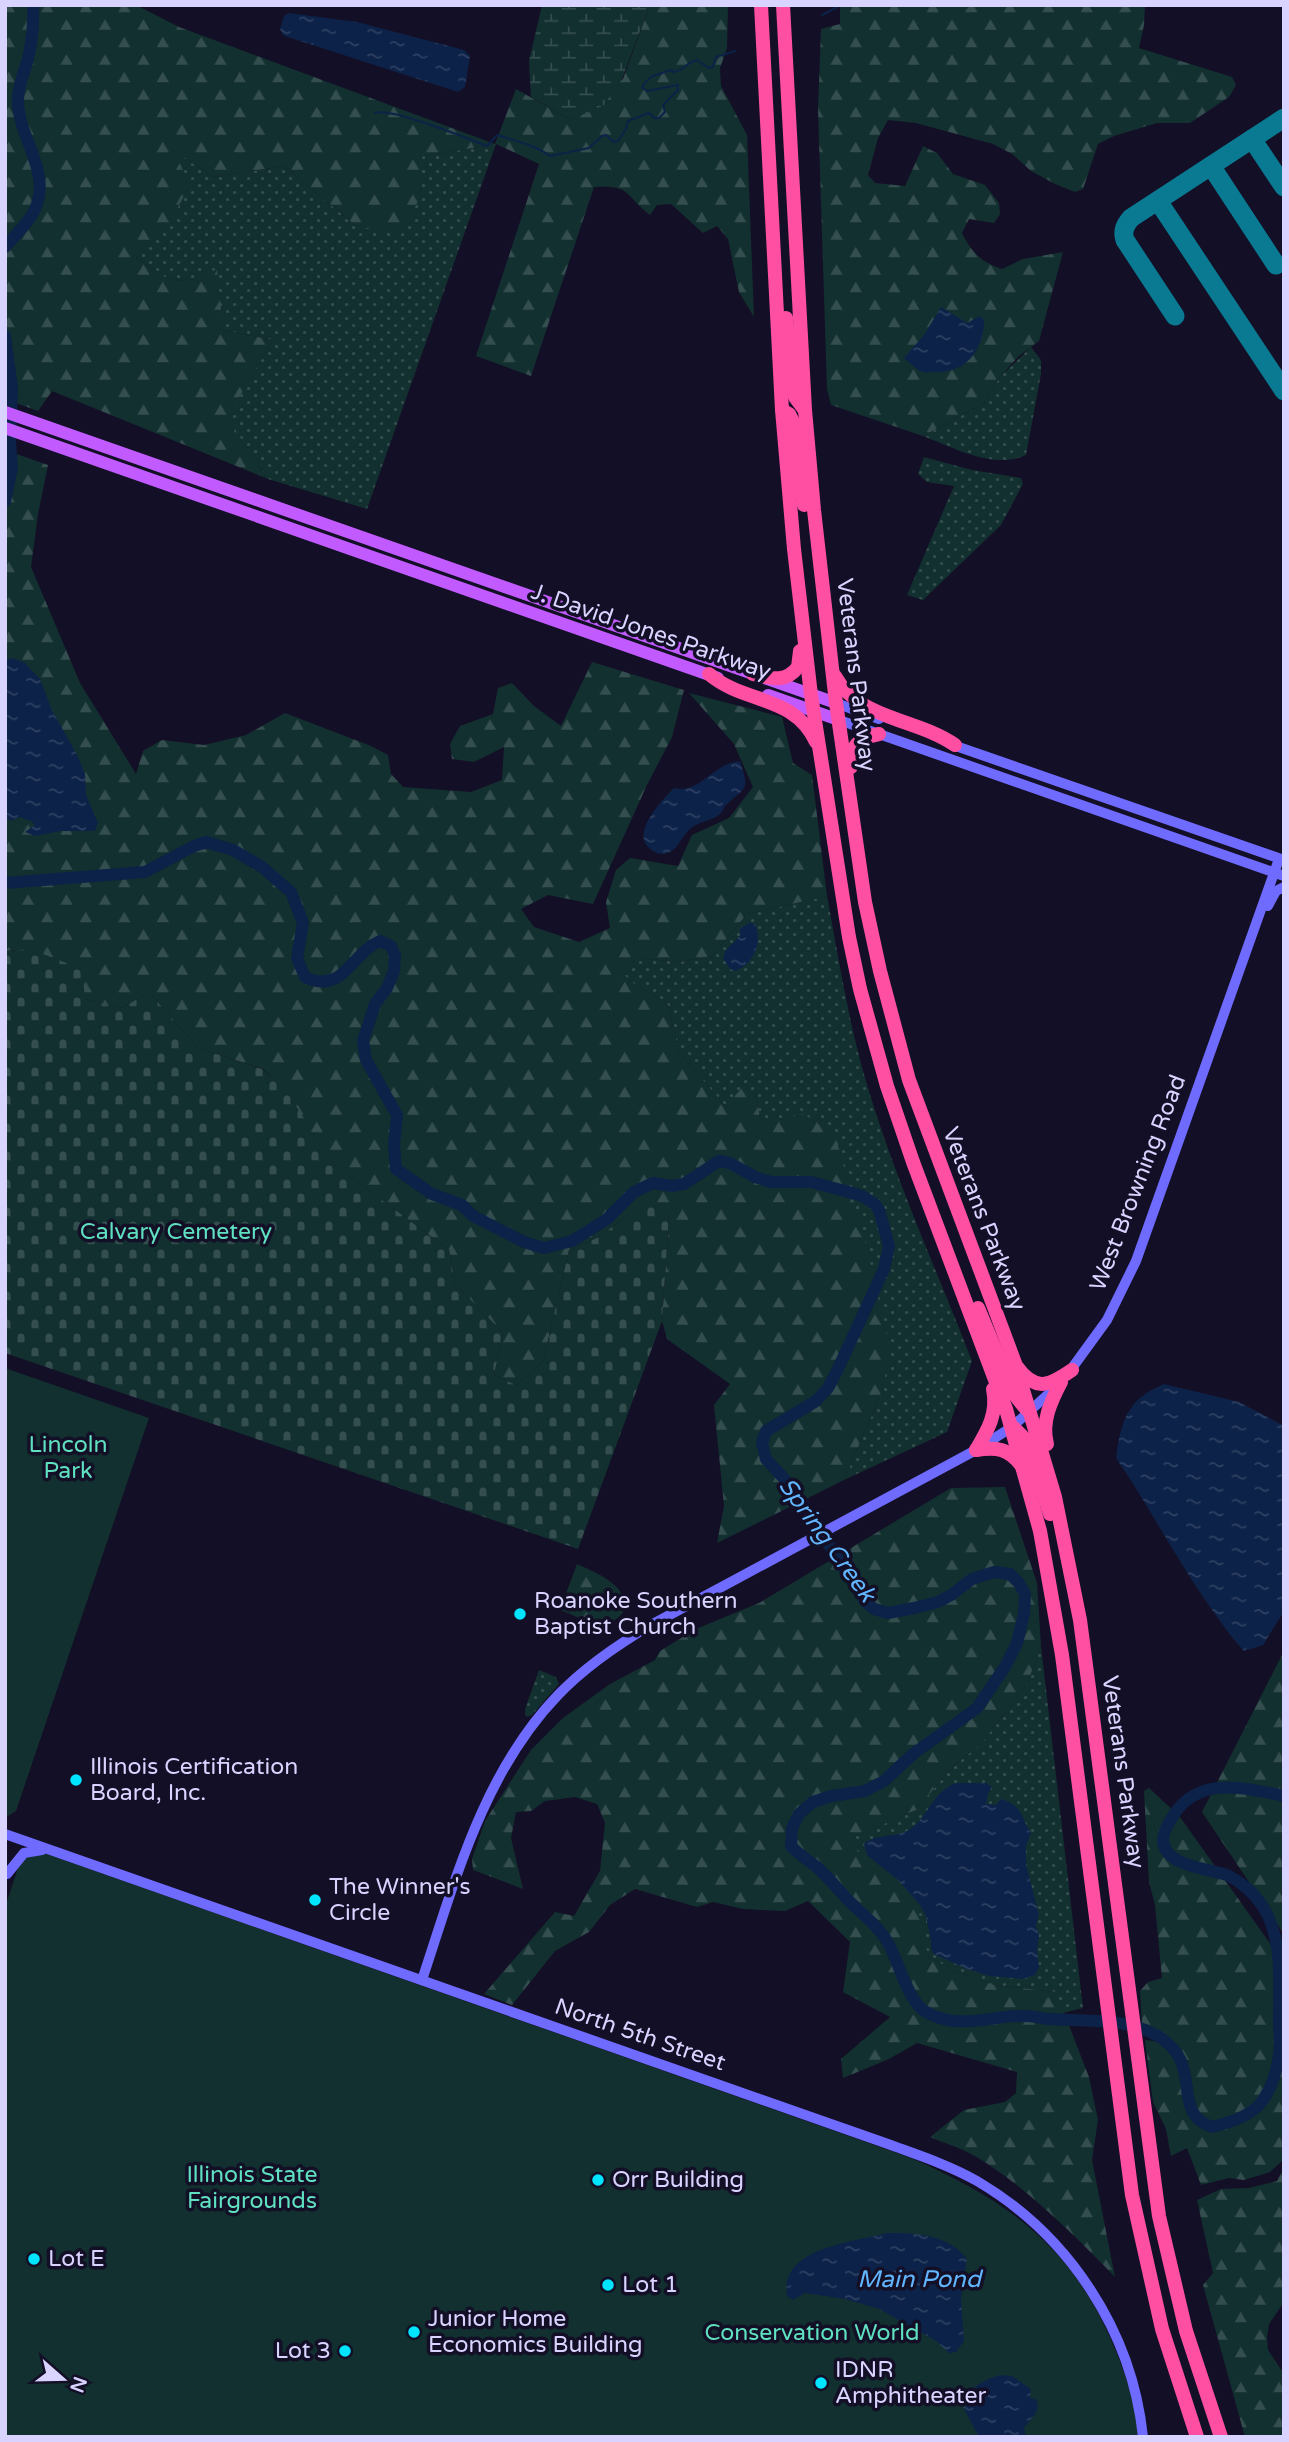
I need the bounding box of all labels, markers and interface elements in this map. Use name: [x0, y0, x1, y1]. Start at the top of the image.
street label: Veterans Parkway: [830, 577, 882, 773]
street label: J. David Jones Parkway: [527, 578, 775, 686]
street label: West Browning Road: [1084, 1071, 1192, 1295]
street label: Veterans Parkway: [936, 1123, 1032, 1315]
park label: Calvary Cemetery: [80, 1218, 272, 1246]
park label: Lincoln Park: [29, 1431, 107, 1485]
water label: Spring Creek: [772, 1472, 883, 1609]
place label: Roanoke Southern Baptist Church: [534, 1587, 737, 1641]
marker: Roanoke Southern Baptist Church: [512, 1606, 528, 1622]
street label: Veterans Parkway: [1096, 1674, 1150, 1870]
place label: Illinois Certification Board, Inc.: [90, 1753, 298, 1807]
marker: Illinois Certification Board, Inc.: [68, 1772, 84, 1788]
place label: The Winner's Circle: [329, 1873, 471, 1927]
marker: The Winner's Circle: [307, 1892, 323, 1908]
street label: North 5th Street: [551, 1993, 729, 2077]
park label: Illinois State Fairgrounds: [187, 2161, 318, 2215]
place label: Orr Building: [612, 2166, 744, 2194]
marker: Orr Building: [590, 2172, 606, 2188]
place label: Lot E: [48, 2245, 105, 2273]
marker: Lot E: [26, 2251, 42, 2267]
water label: Main Pond: [857, 2265, 984, 2294]
place label: Lot 1: [622, 2271, 678, 2299]
marker: Lot 1: [600, 2277, 616, 2293]
place label: Junior Home Economics Building: [428, 2305, 643, 2359]
park label: Conservation World: [705, 2319, 919, 2347]
marker: Junior Home Economics Building: [406, 2324, 422, 2340]
place label: Lot 3: [275, 2337, 331, 2365]
marker: Lot 3: [337, 2343, 353, 2359]
north arrow: [28, 2344, 98, 2414]
place label: IDNR Amphitheater: [835, 2356, 986, 2410]
text: N: [65, 2374, 91, 2395]
marker: IDNR Amphitheater: [813, 2375, 829, 2391]

